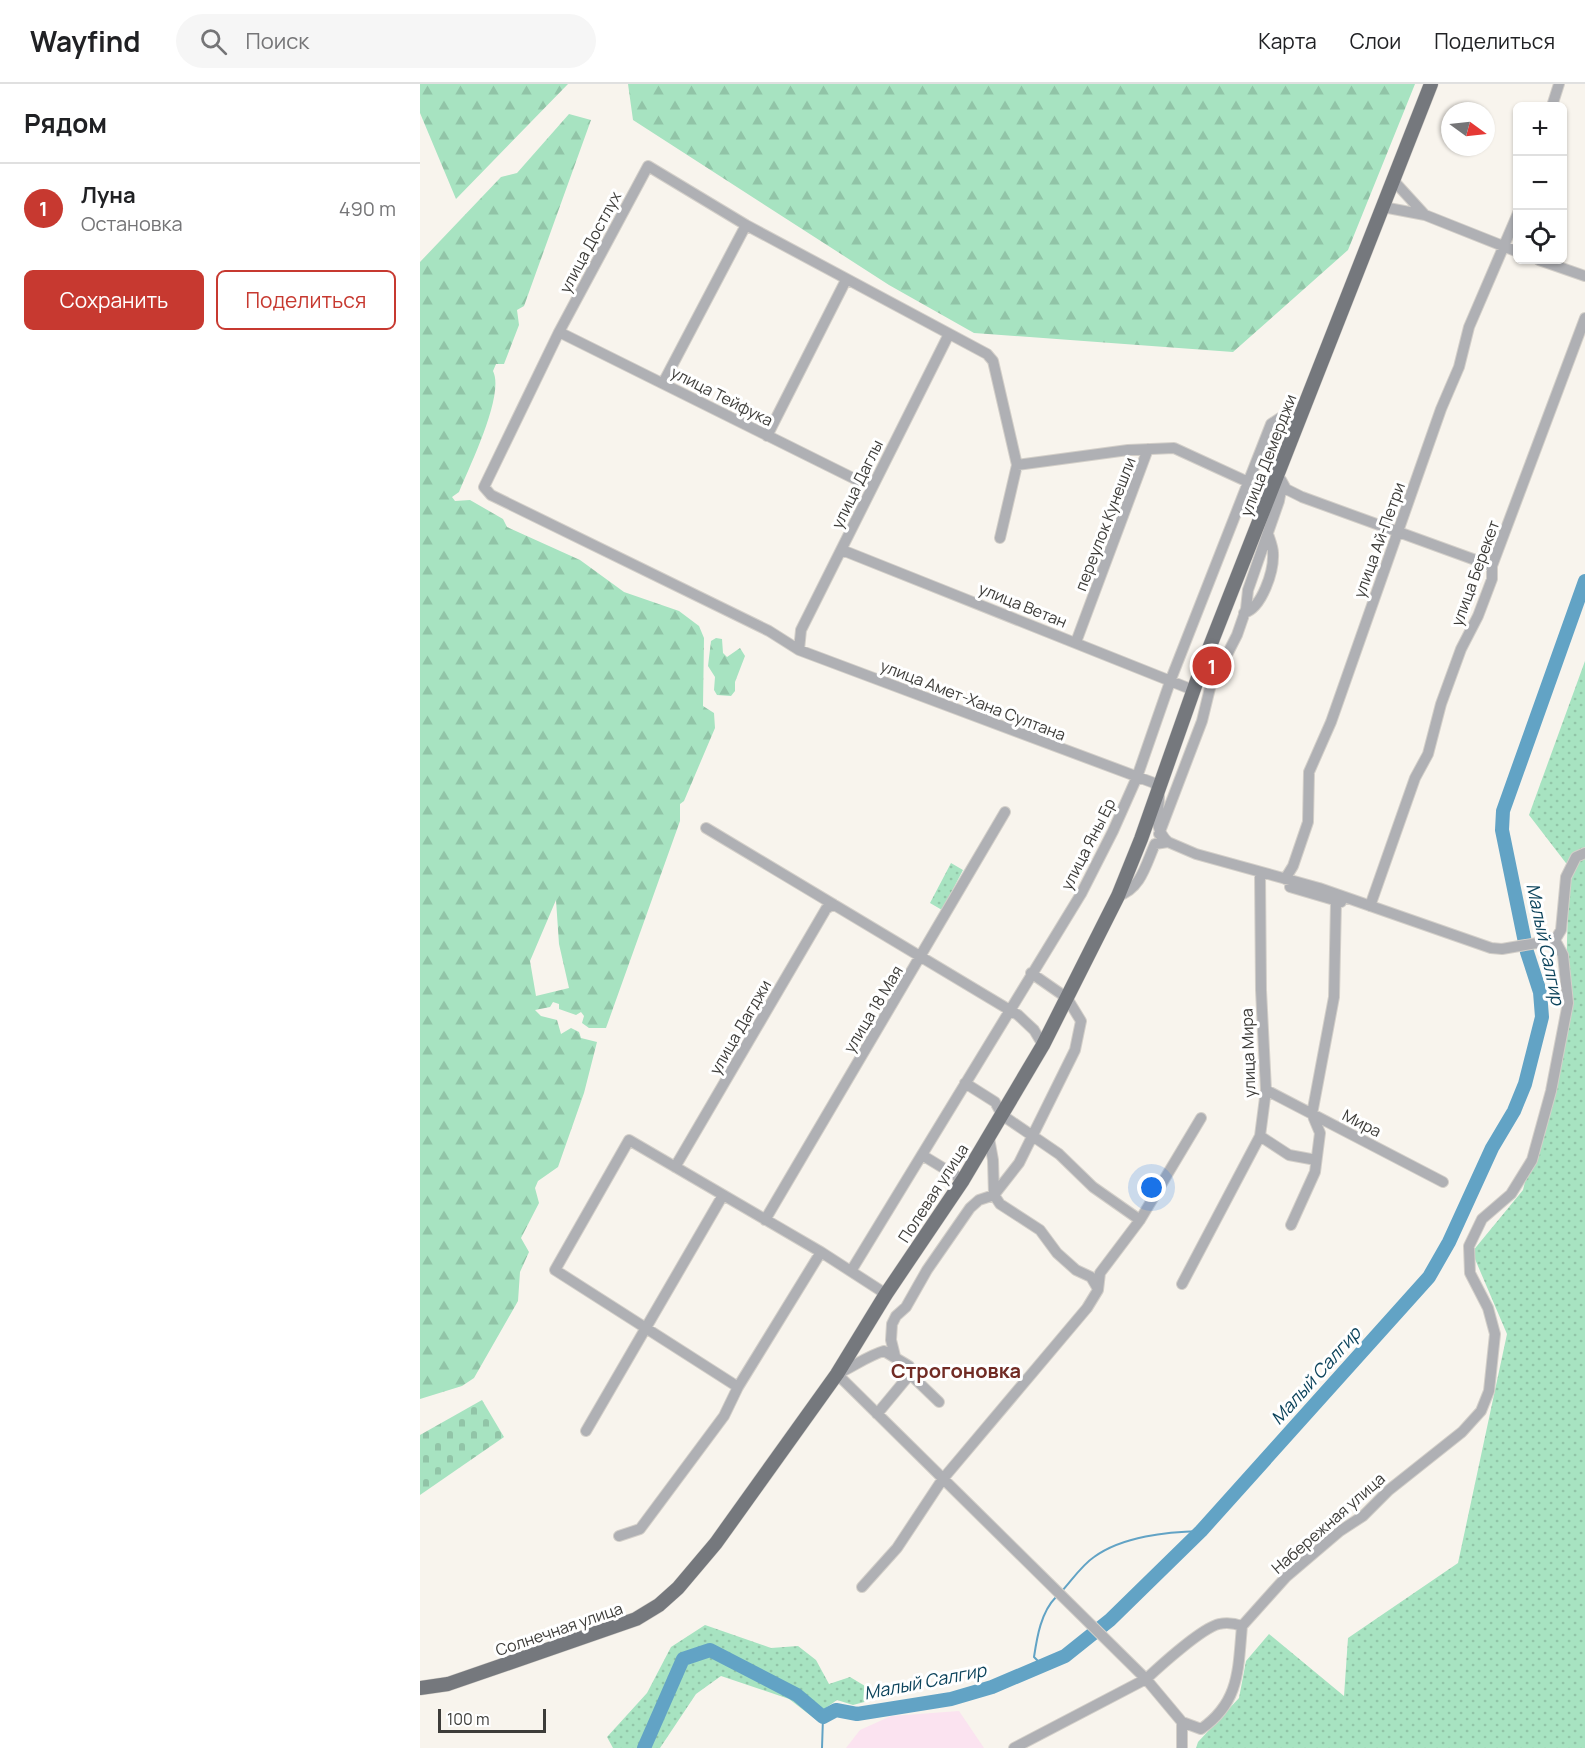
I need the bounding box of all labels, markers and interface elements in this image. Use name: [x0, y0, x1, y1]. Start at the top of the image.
search box: [176, 14, 596, 68]
text: Wayfind: [30, 22, 140, 60]
icon: search: [197, 25, 230, 58]
text: Поиск: [245, 26, 309, 56]
text: Карта: [1258, 27, 1317, 55]
text: Слои: [1350, 27, 1401, 55]
text: Поделиться: [1434, 27, 1555, 55]
north arrow: [1441, 102, 1495, 156]
map controls: [1513, 102, 1567, 264]
button: +: [1513, 102, 1567, 156]
text: Рядом: [24, 105, 107, 141]
button: −: [1513, 156, 1567, 210]
text: Луна: [81, 180, 136, 210]
street label: улица Достлух: [554, 187, 626, 297]
text: 1: [39, 195, 48, 222]
text: 490 m: [339, 195, 396, 222]
text: Остановка: [81, 210, 183, 237]
button: locate: [1513, 210, 1567, 264]
button: Сохранить: [24, 270, 204, 330]
button: Поделиться: [216, 270, 396, 330]
street label: улица Тейфука: [667, 361, 777, 431]
street label: улица Демерджи: [1235, 391, 1301, 519]
street label: улица Даглы: [826, 436, 888, 532]
street label: переулок Кунешли: [1069, 454, 1141, 594]
street label: улица Ай-Петри: [1348, 479, 1410, 601]
street label: улица Берекет: [1446, 517, 1504, 629]
street label: улица Ветан: [975, 577, 1071, 633]
pin: 1: [1192, 644, 1232, 688]
street label: улица Амет-Хана Султана: [877, 654, 1069, 746]
street label: улица Яны Ер: [1055, 794, 1121, 894]
water label: Малый Салгир: [1521, 881, 1571, 1008]
street label: улица 18 Мая: [838, 961, 908, 1057]
street label: улица Дагджи: [704, 975, 776, 1079]
street label: улица Мира: [1235, 1008, 1261, 1098]
street label: Мира: [1339, 1104, 1385, 1142]
street label: Полевая улица: [893, 1139, 973, 1247]
your location: [1137, 1173, 1166, 1202]
water label: Малый Салгир: [1265, 1320, 1367, 1429]
district label: Строгоновка: [891, 1357, 1021, 1384]
street label: Набережная улица: [1267, 1468, 1389, 1578]
street label: Солнечная улица: [492, 1597, 626, 1661]
water label: Малый Салгир: [862, 1657, 989, 1705]
scale bar: [438, 1706, 546, 1734]
text: 100 m: [447, 1708, 490, 1730]

